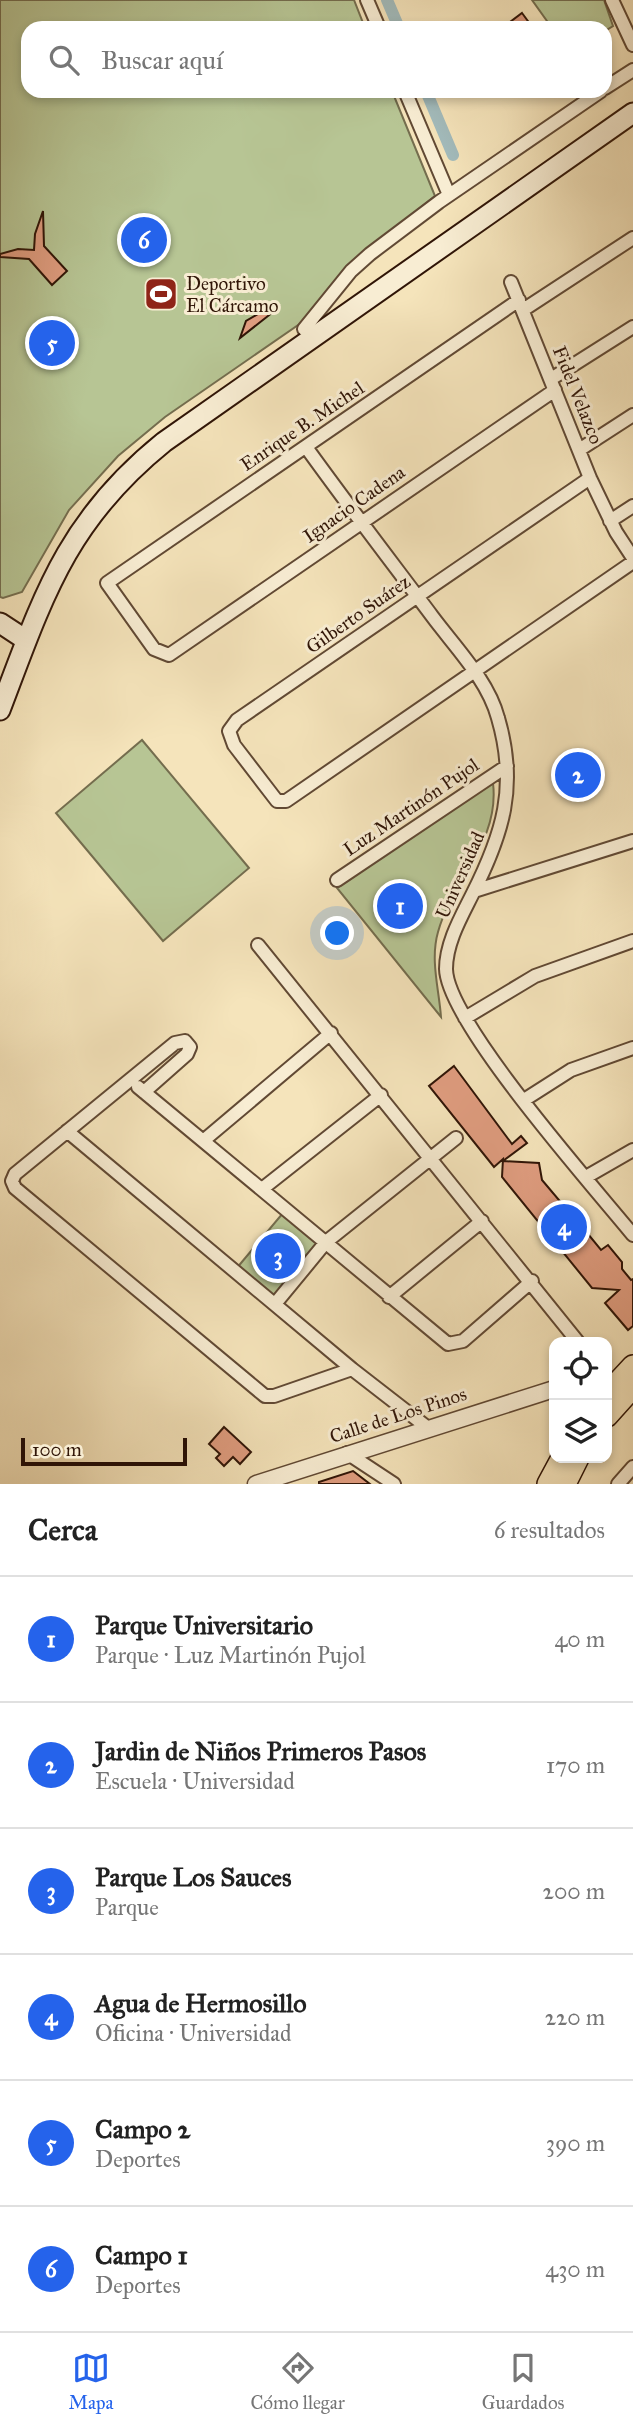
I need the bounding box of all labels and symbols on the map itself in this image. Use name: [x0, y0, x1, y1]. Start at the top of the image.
pin: 6: [121, 214, 167, 266]
place label: Deportivo El Cárcamo: [186, 272, 279, 317]
sports icon: Deportivo El Cárcamo: [142, 275, 180, 313]
pin: 5: [29, 317, 75, 369]
street label: Fidel Velazco: [548, 343, 608, 448]
street label: Enrique B. Michel: [236, 376, 369, 477]
street label: Ignacio Cadena: [299, 460, 411, 548]
street label: Gilberto Suárez: [302, 570, 415, 658]
pin: 2: [555, 749, 601, 801]
street label: Luz Martinón Pujol: [339, 753, 484, 861]
street label: Universidad: [431, 827, 490, 922]
pin: 1: [377, 880, 423, 932]
your location: [320, 916, 354, 950]
pin: 4: [541, 1201, 587, 1253]
pin: 3: [255, 1230, 301, 1282]
street label: Calle de Los Pinos: [327, 1382, 469, 1448]
scale bar: [21, 1435, 187, 1467]

